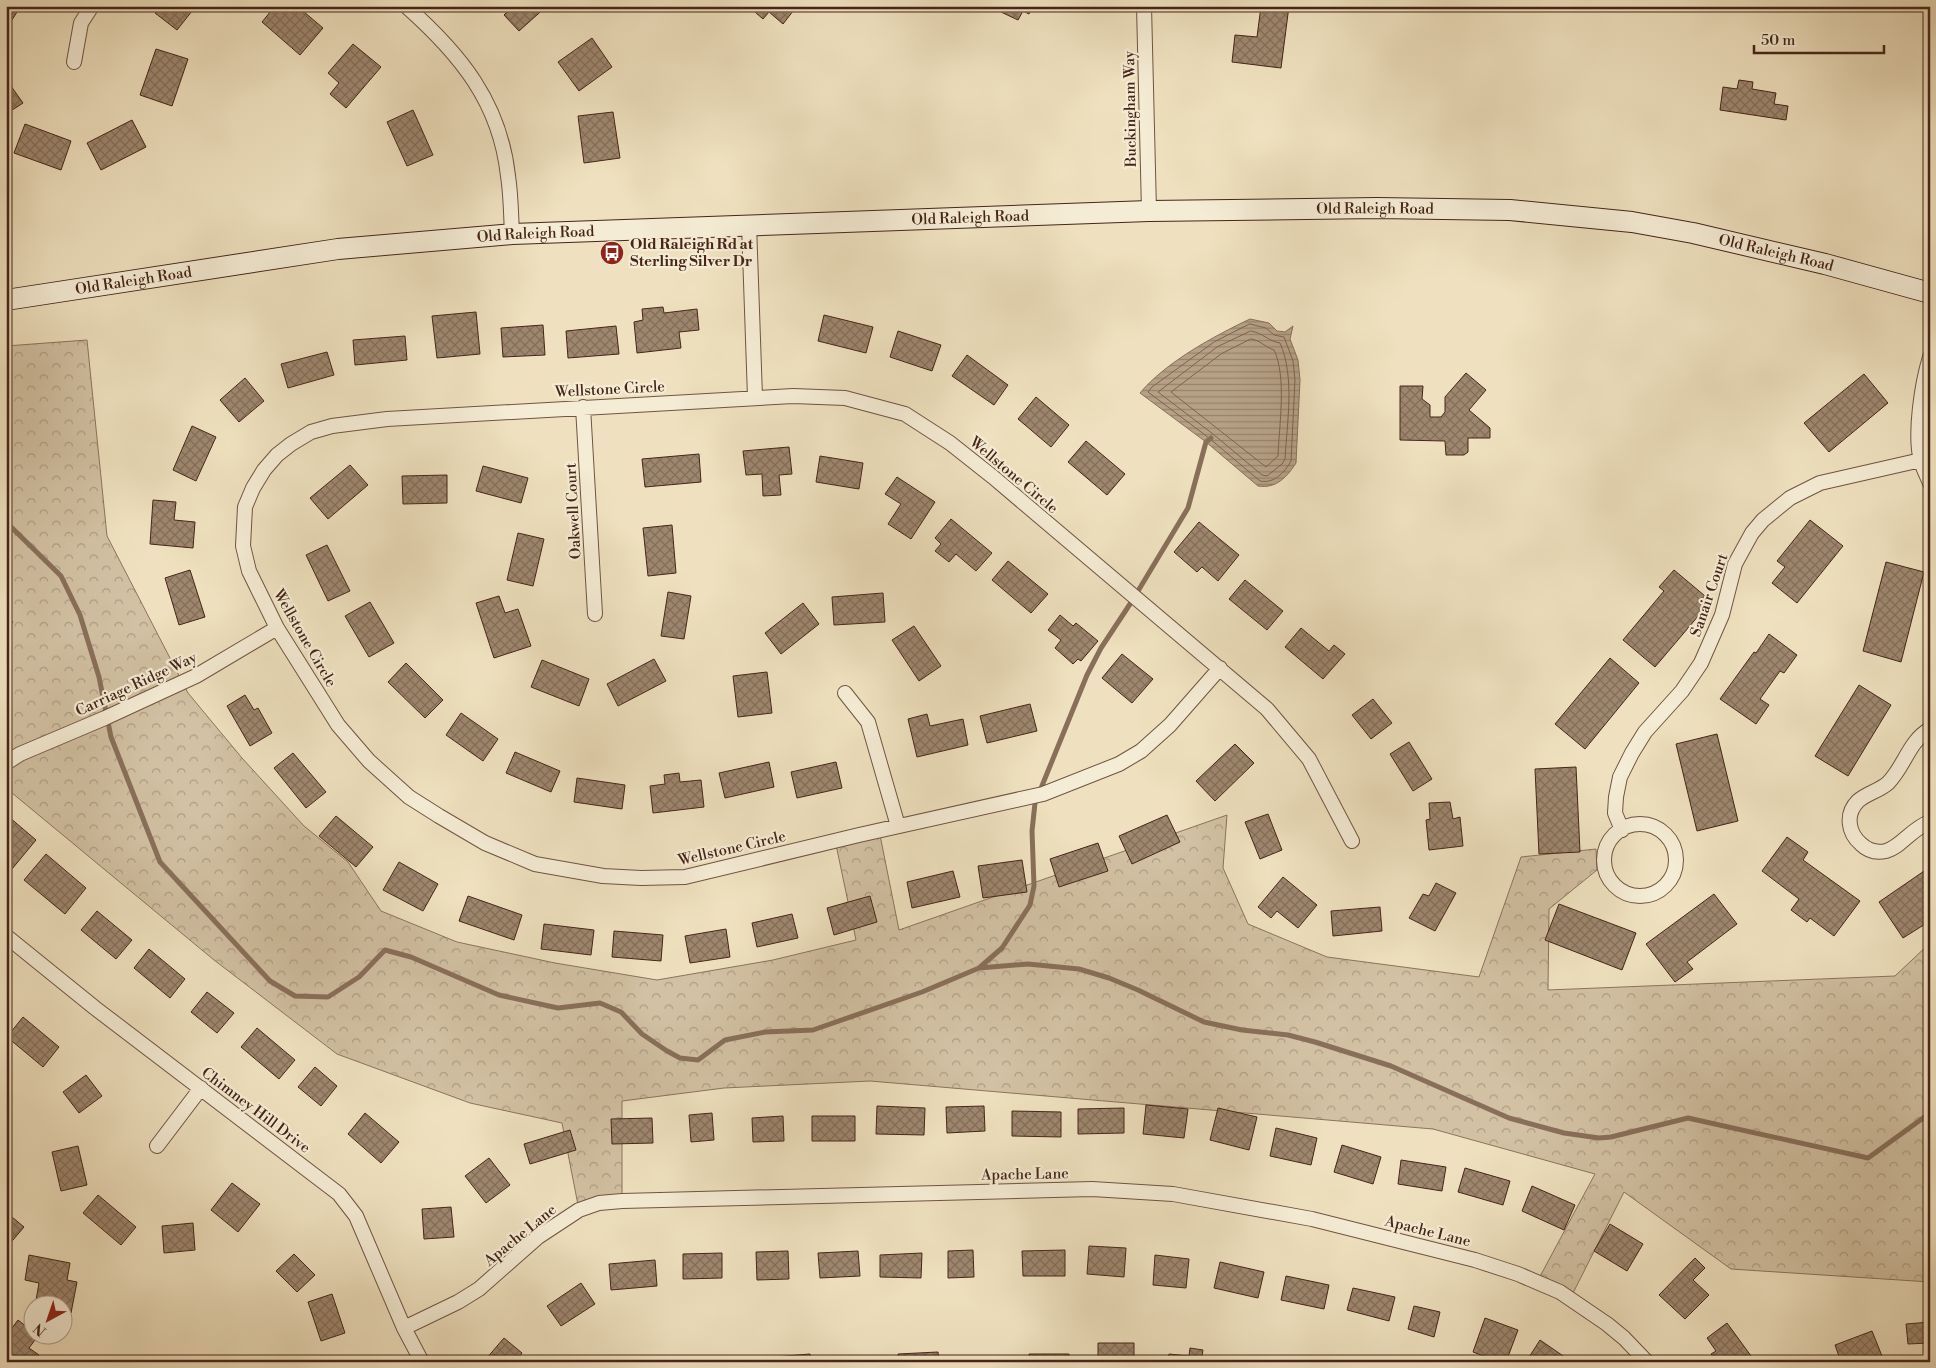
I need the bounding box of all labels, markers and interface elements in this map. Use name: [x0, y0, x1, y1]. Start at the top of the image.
scale bar: [1754, 22, 1884, 54]
text: 50 m: [1761, 31, 1795, 50]
street label: Buckingham Way: [1120, 50, 1141, 168]
street label: Old Raleigh Road: [1316, 199, 1435, 219]
street label: Old Raleigh Road: [911, 206, 1030, 230]
street label: Old Raleigh Road: [476, 222, 595, 247]
street label: Old Raleigh Road: [1717, 230, 1836, 276]
place label: Old Raleigh Rd at Sterling Silver Dr: [630, 235, 754, 271]
bus stop icon: Old Raleigh Rd at Sterling Silver Dr: [599, 240, 625, 266]
street label: Old Raleigh Road: [74, 263, 194, 299]
street label: Wellstone Circle: [554, 377, 665, 402]
street label: Wellstone Circle: [965, 432, 1062, 518]
street label: Oakwell Court: [561, 462, 586, 560]
street label: Sanair Court: [1686, 550, 1733, 639]
street label: Wellstone Circle: [268, 585, 340, 691]
street label: Carriage Ridge Way: [72, 648, 201, 721]
street label: Wellstone Circle: [675, 827, 788, 870]
street label: Chimney Hill Drive: [198, 1063, 314, 1157]
street label: Apache Lane: [980, 1164, 1069, 1185]
street label: Apache Lane: [479, 1200, 560, 1271]
street label: Apache Lane: [1382, 1211, 1473, 1251]
north arrow: [22, 1296, 72, 1346]
text: N: [30, 1319, 50, 1340]

